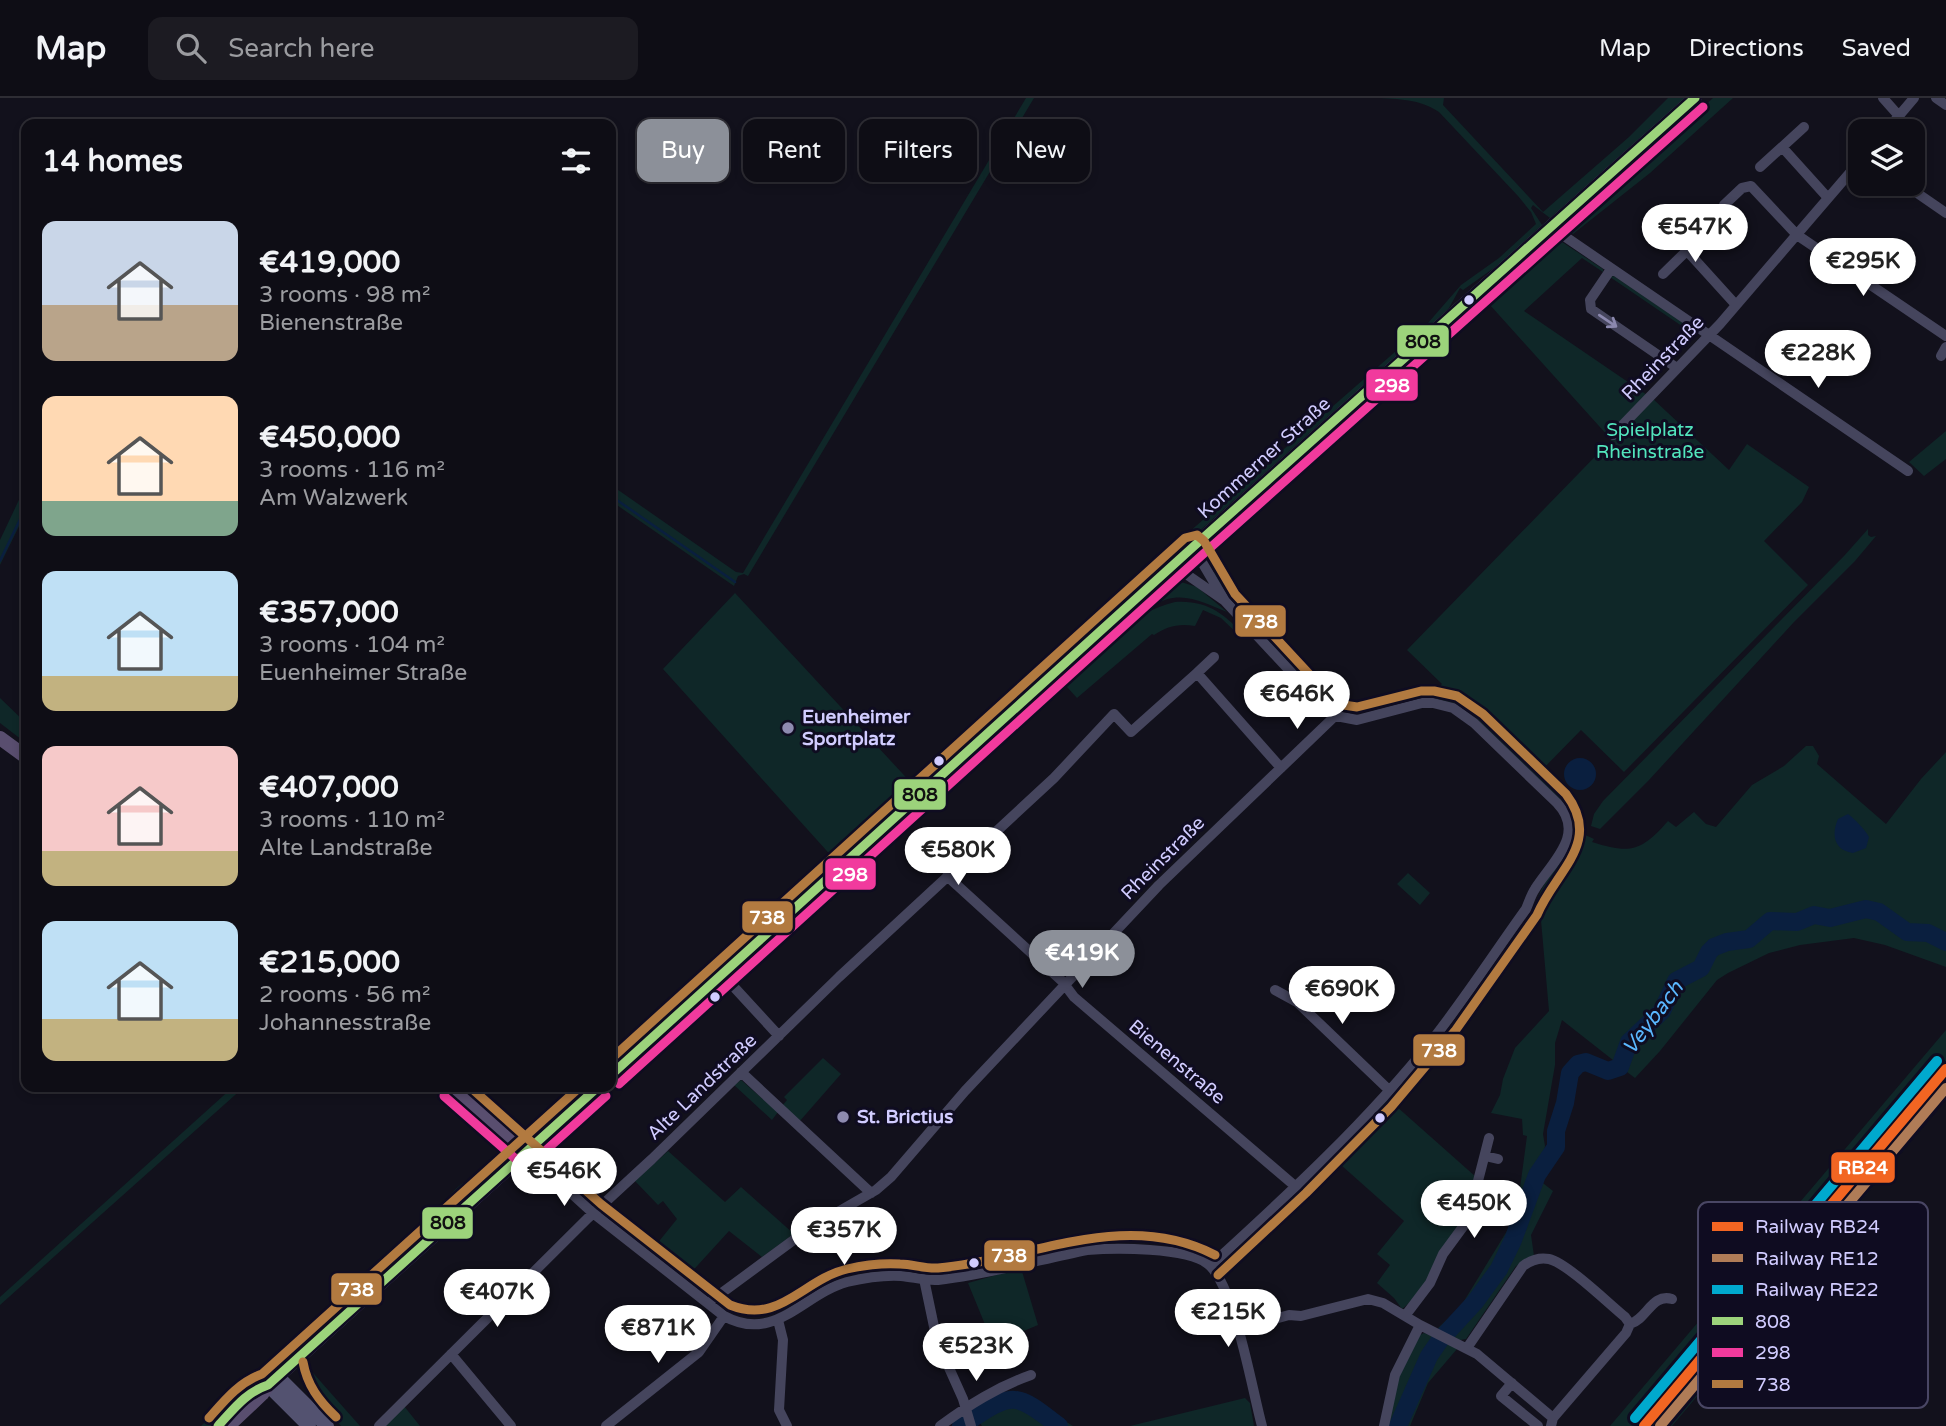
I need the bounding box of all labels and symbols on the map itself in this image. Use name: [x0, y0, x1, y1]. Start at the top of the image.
pin: €547K: [1646, 204, 1744, 264]
pin: €295K: [1814, 238, 1912, 298]
unlabelled marker: [1462, 293, 1476, 307]
street label: Rheinstraße: [1617, 311, 1709, 405]
one-way arrow: [1598, 314, 1617, 329]
line badge: 808: [1396, 324, 1450, 358]
pin: €228K: [1769, 330, 1867, 390]
text: 808: [1405, 331, 1441, 353]
line badge: 298: [1365, 368, 1419, 402]
text: 298: [1374, 375, 1410, 397]
street label: Kommerner Straße: [1193, 393, 1335, 523]
park label: Spielplatz Rheinstraße: [1596, 419, 1704, 463]
line badge: 738: [1234, 604, 1287, 638]
text: 738: [1242, 611, 1278, 633]
pin: €646K: [1248, 672, 1346, 731]
place label: Euenheimer Sportplatz: [802, 706, 911, 751]
marker: Euenheimer Sportplatz: [780, 720, 796, 736]
unlabelled marker: [932, 754, 946, 768]
line badge: 808: [893, 778, 947, 811]
text: 808: [902, 784, 938, 806]
street label: Rheinstraße: [1117, 812, 1209, 904]
pin: €580K: [909, 828, 1007, 887]
line badge: 298: [824, 857, 877, 891]
text: 298: [832, 864, 868, 886]
line badge: 738: [741, 900, 794, 934]
text: 738: [749, 907, 785, 929]
pin: €419K: [1033, 930, 1131, 990]
pin: €690K: [1293, 967, 1391, 1026]
water label: Veybach: [1617, 975, 1689, 1060]
unlabelled marker: [708, 990, 722, 1004]
street label: Bienenstraße: [1124, 1015, 1230, 1109]
street label: Alte Landstraße: [643, 1029, 761, 1145]
line badge: 738: [1412, 1033, 1466, 1067]
text: 738: [1421, 1040, 1457, 1062]
place label: St. Brictius: [857, 1106, 953, 1128]
marker: St. Brictius: [835, 1109, 851, 1125]
unlabelled marker: [1373, 1111, 1387, 1125]
pin: €546K: [515, 1148, 613, 1208]
line badge: RB24: [1830, 1151, 1896, 1184]
text: RB24: [1838, 1157, 1888, 1179]
pin: €450K: [1425, 1180, 1523, 1240]
legend: [1698, 1202, 1928, 1408]
line badge: 808: [421, 1206, 474, 1240]
pin: €357K: [795, 1208, 893, 1267]
text: 808: [430, 1212, 466, 1234]
text: Railway RB24: [1755, 1216, 1880, 1238]
line badge: 738: [983, 1239, 1036, 1272]
text: 738: [991, 1245, 1027, 1267]
text: Railway RE12: [1755, 1248, 1879, 1270]
unlabelled marker: [967, 1256, 981, 1270]
pin: €407K: [448, 1270, 546, 1329]
line badge: 738: [330, 1272, 383, 1306]
text: 738: [338, 1279, 374, 1301]
text: Railway RE22: [1755, 1279, 1879, 1301]
pin: €215K: [1179, 1290, 1277, 1349]
pin: €871K: [609, 1306, 707, 1365]
text: 808: [1755, 1311, 1791, 1333]
pin: €523K: [927, 1324, 1025, 1383]
text: 298: [1755, 1342, 1791, 1364]
text: 738: [1755, 1374, 1791, 1396]

